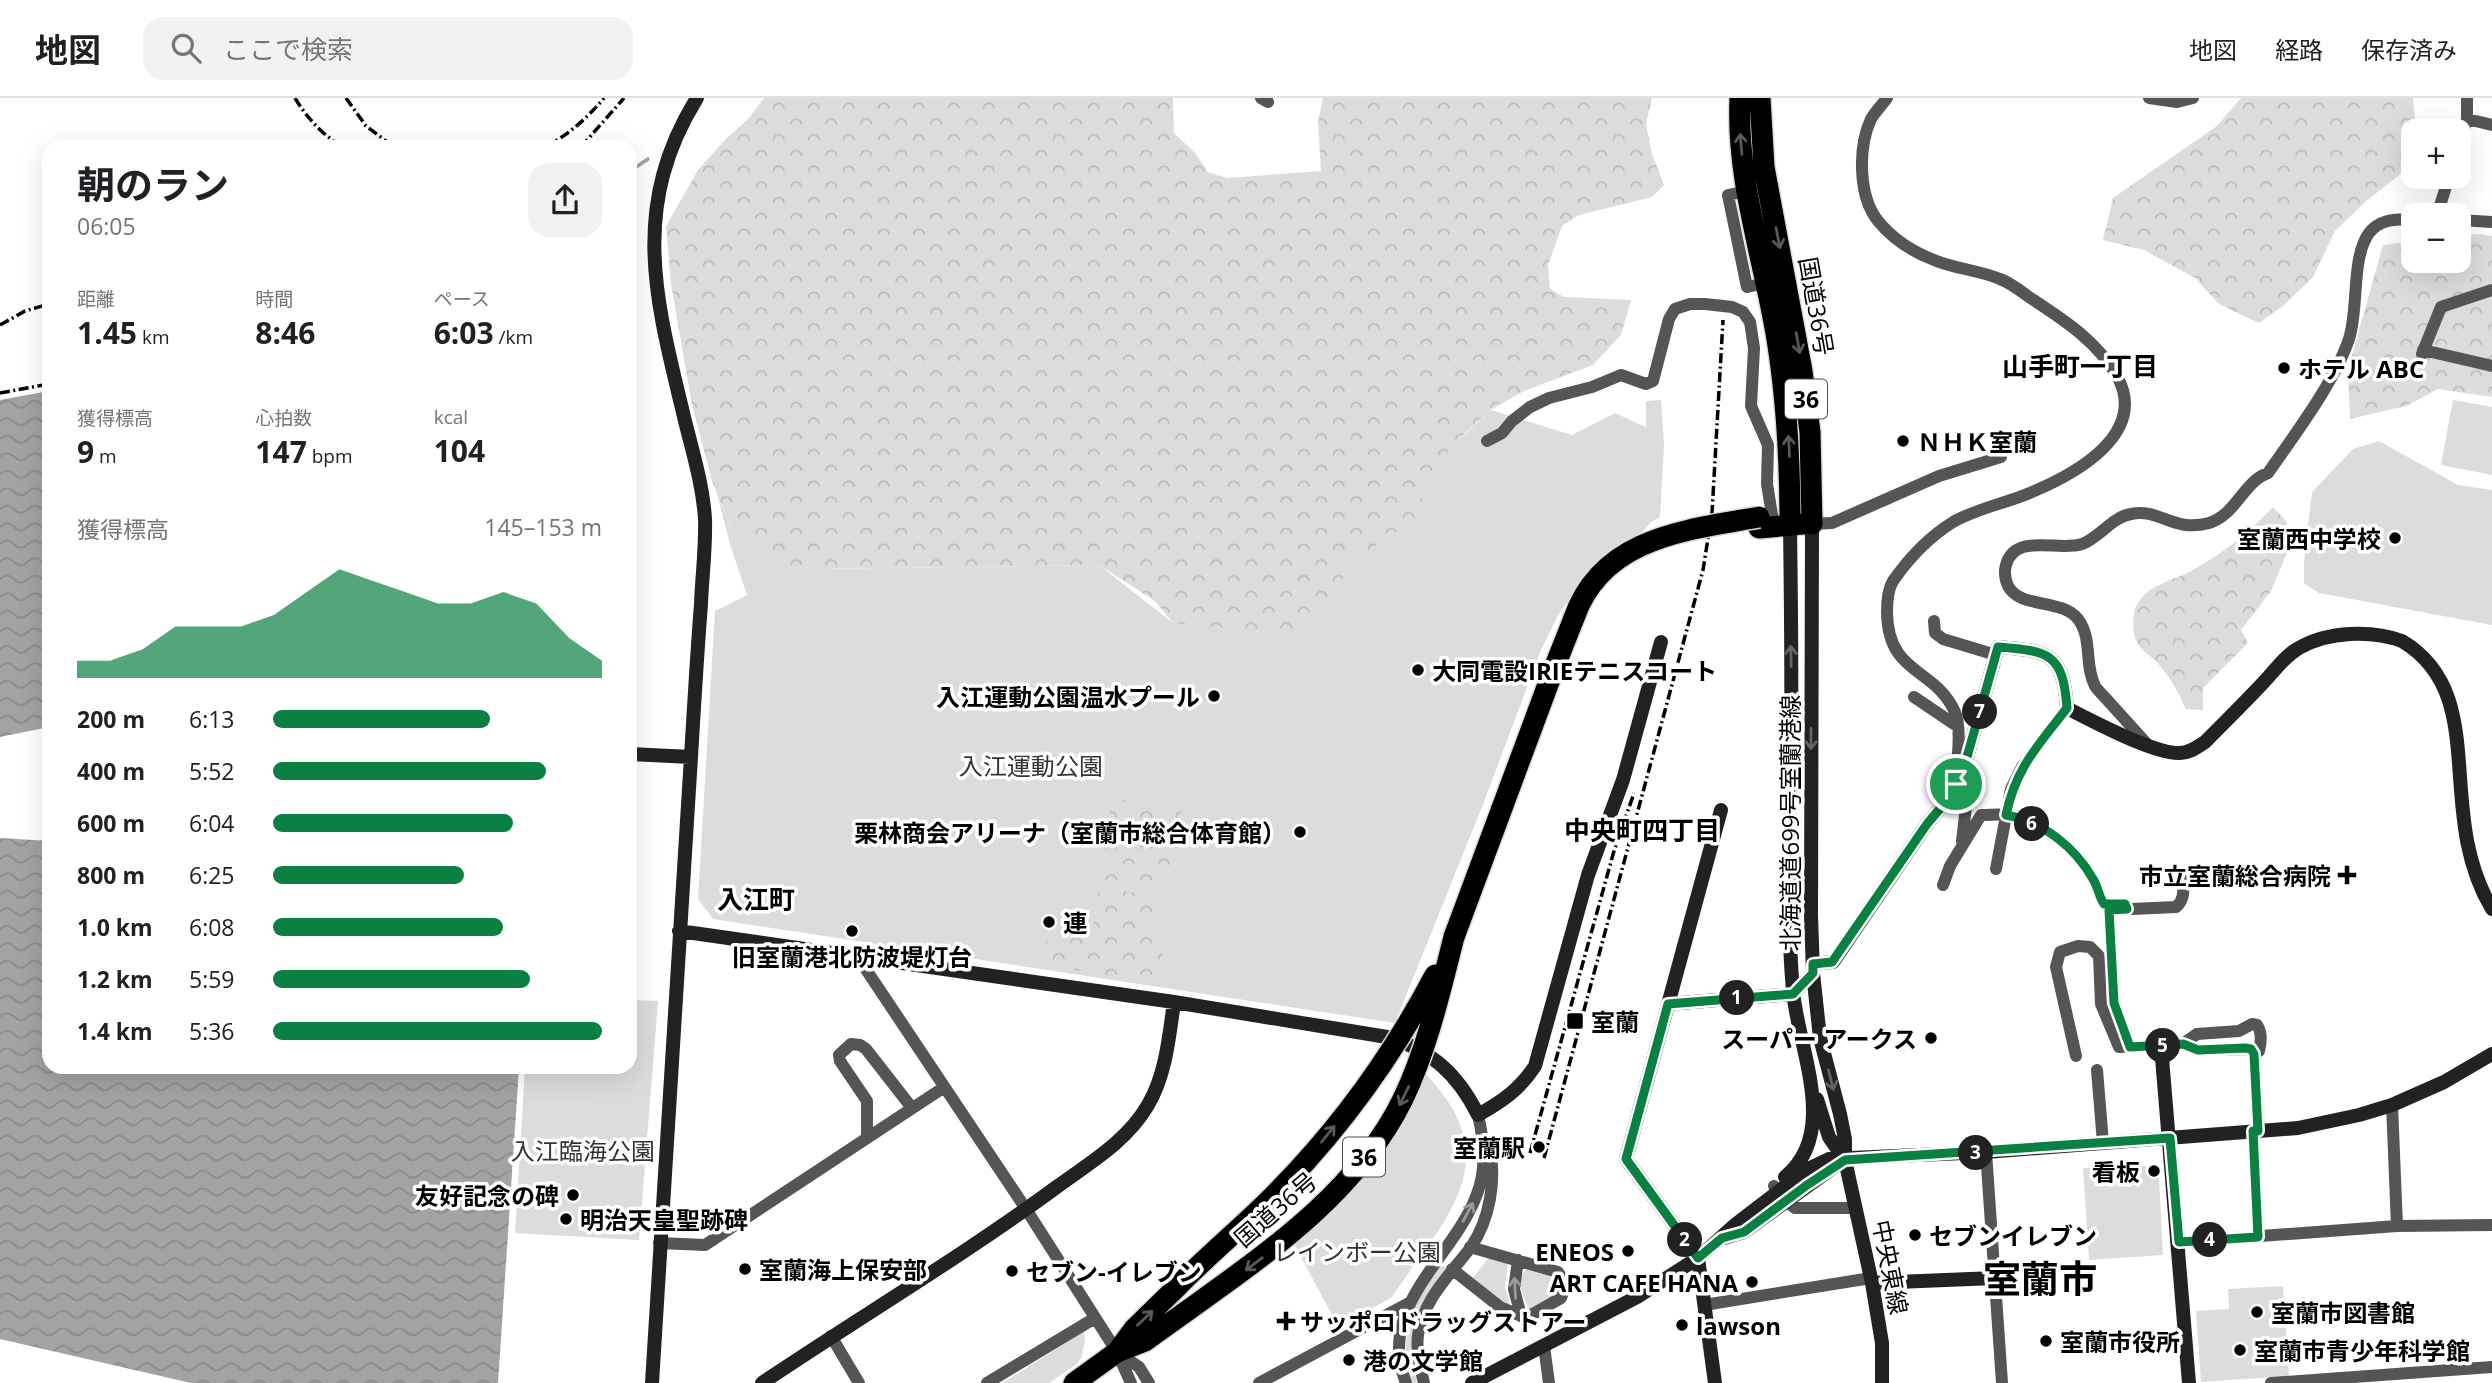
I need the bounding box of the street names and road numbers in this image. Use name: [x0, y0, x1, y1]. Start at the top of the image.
street label: 国道36号: [1792, 254, 1842, 358]
road number: 36: [1785, 380, 1827, 418]
street label: 北海道道699号室蘭港線: [1773, 694, 1806, 952]
road number: 36: [1343, 1138, 1385, 1176]
street label: 国道36号: [1227, 1164, 1323, 1254]
street label: 中央東線: [1866, 1217, 1916, 1317]

